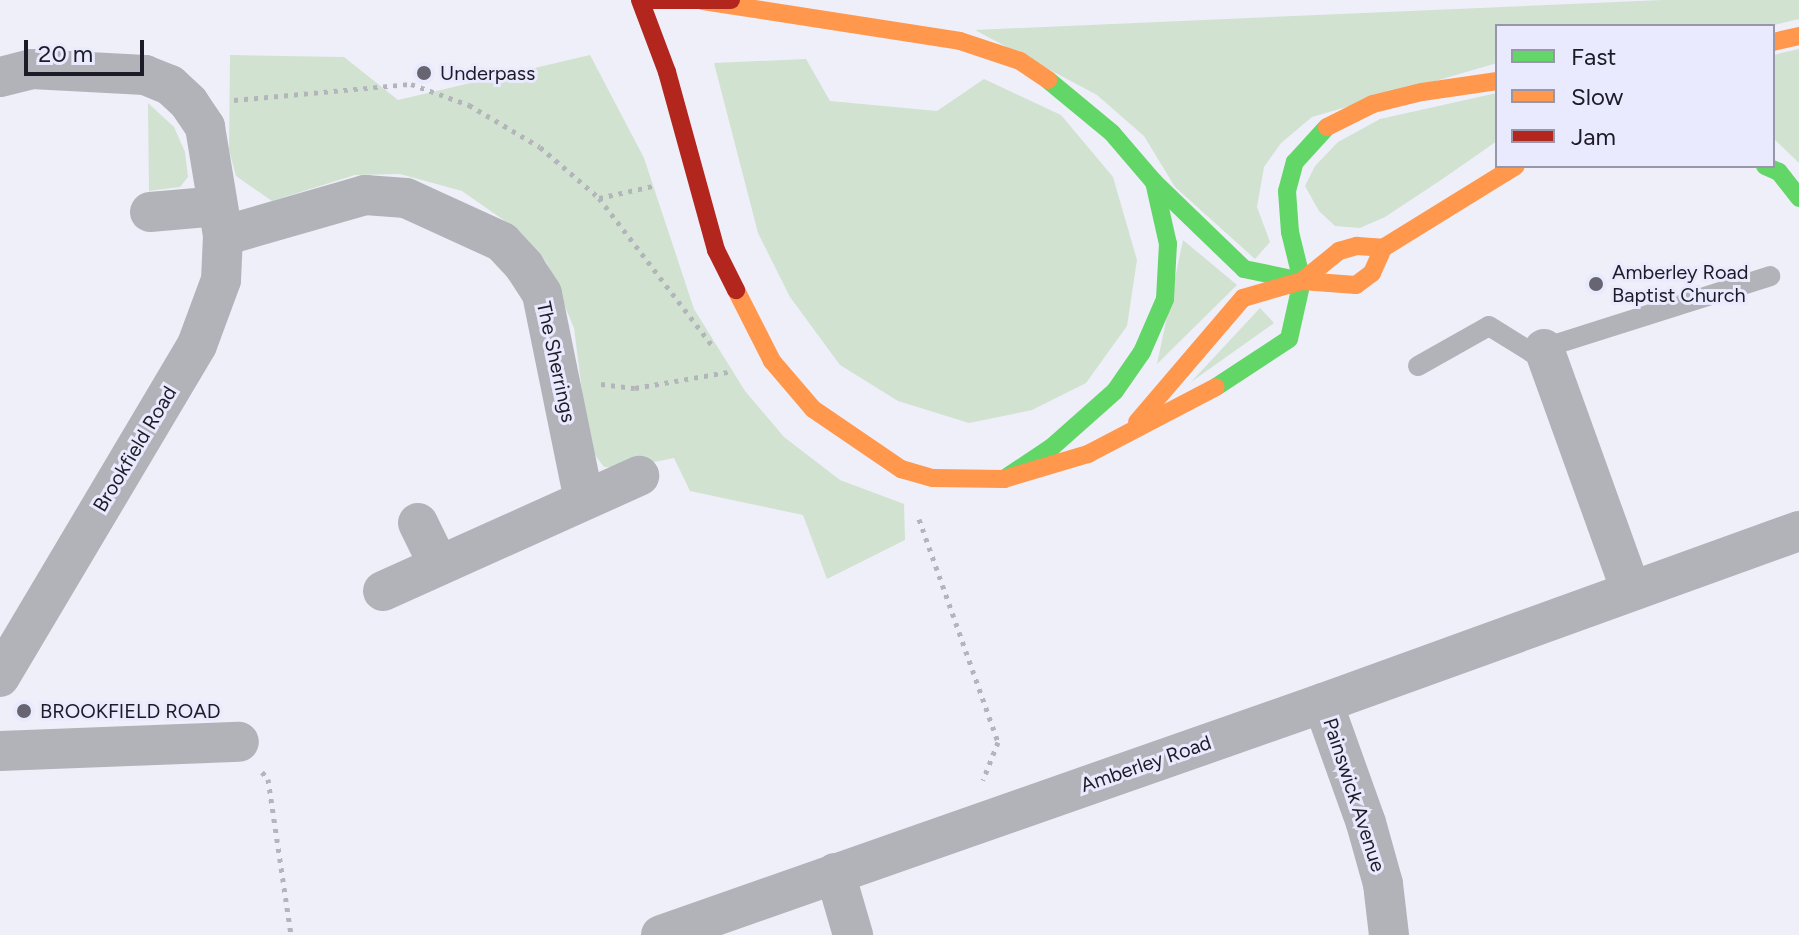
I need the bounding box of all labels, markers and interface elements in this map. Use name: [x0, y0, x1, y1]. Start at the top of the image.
scale bar: [28, 24, 148, 74]
legend: [1495, 24, 1775, 168]
text: 20 m: [38, 39, 93, 68]
text: Fast: [1571, 42, 1616, 71]
place label: Underpass: [440, 61, 535, 85]
marker: Underpass: [415, 64, 433, 82]
text: Slow: [1571, 82, 1623, 111]
text: Jam: [1571, 122, 1616, 151]
place label: Amberley Road Baptist Church: [1612, 260, 1749, 307]
marker: Amberley Road Baptist Church: [1587, 275, 1605, 293]
street label: The Sherrings: [531, 299, 581, 425]
street label: Brookfield Road: [88, 382, 182, 516]
place label: BROOKFIELD ROAD: [40, 699, 221, 723]
marker: BROOKFIELD ROAD: [15, 702, 33, 720]
street label: Painswick Avenue: [1318, 715, 1390, 875]
street label: Amberley Road: [1078, 730, 1214, 798]

